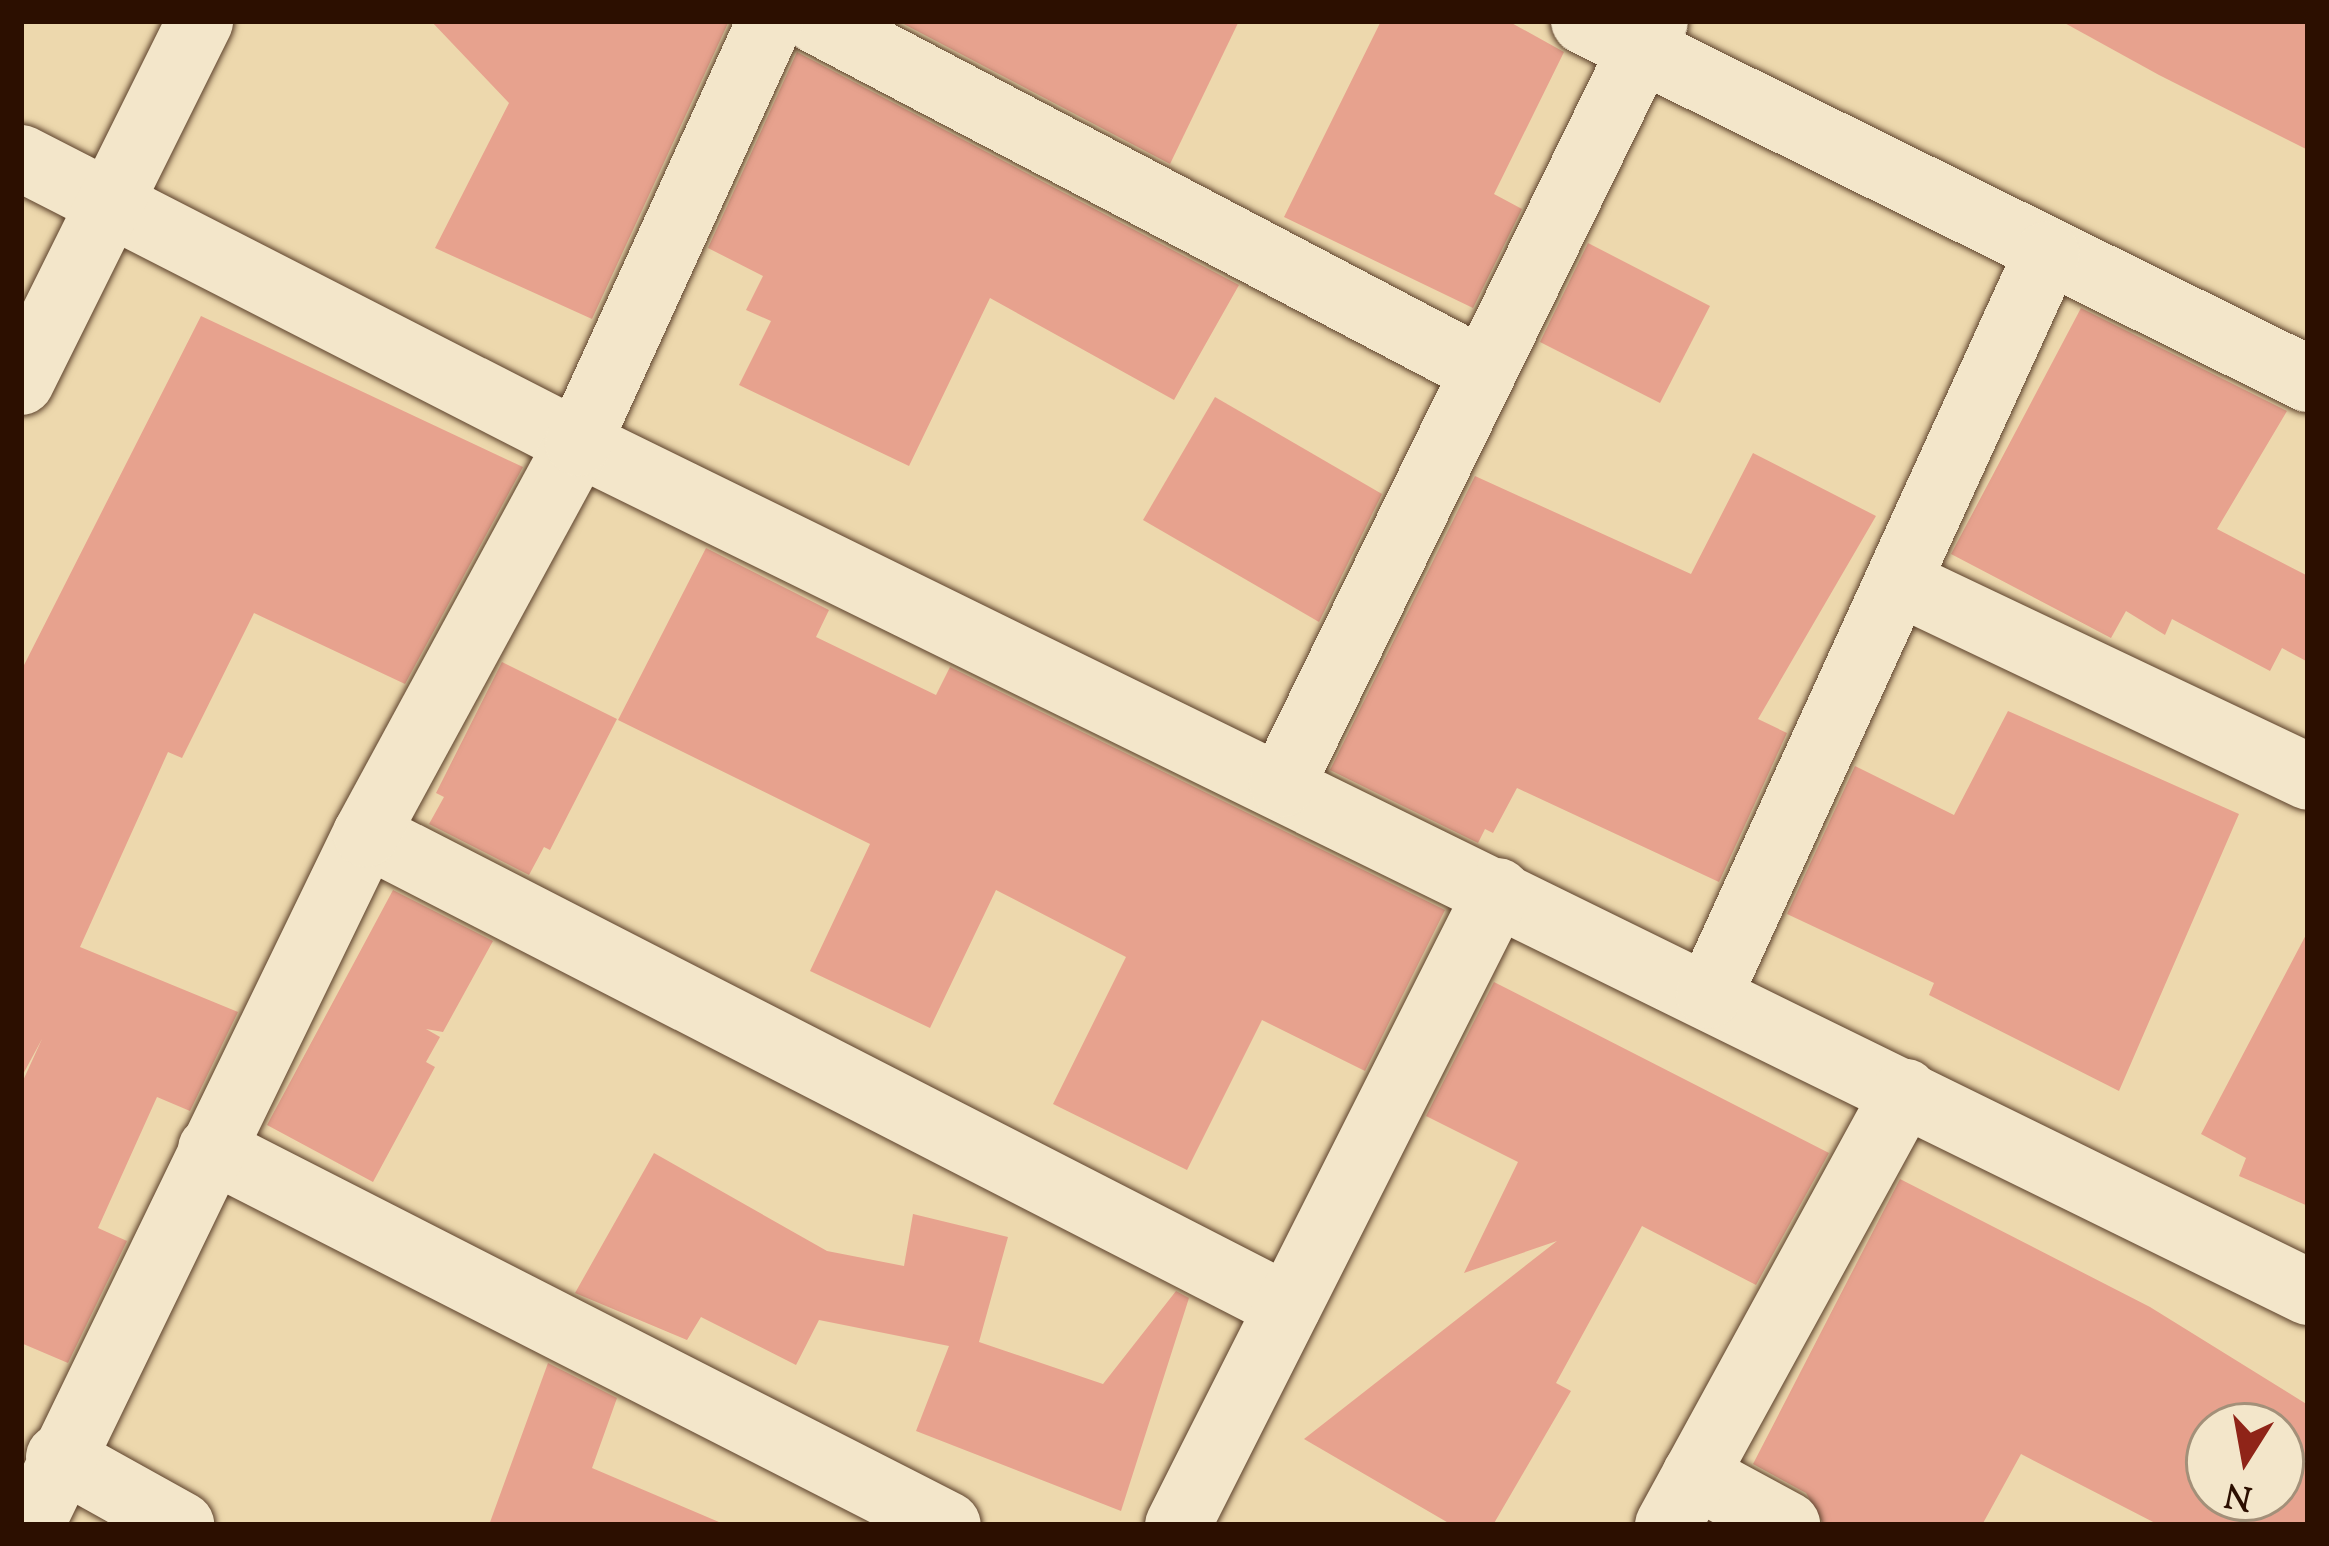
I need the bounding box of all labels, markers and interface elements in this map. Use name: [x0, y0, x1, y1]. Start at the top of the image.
north arrow: [2185, 1402, 2305, 1522]
text: N: [2221, 1468, 2256, 1520]

